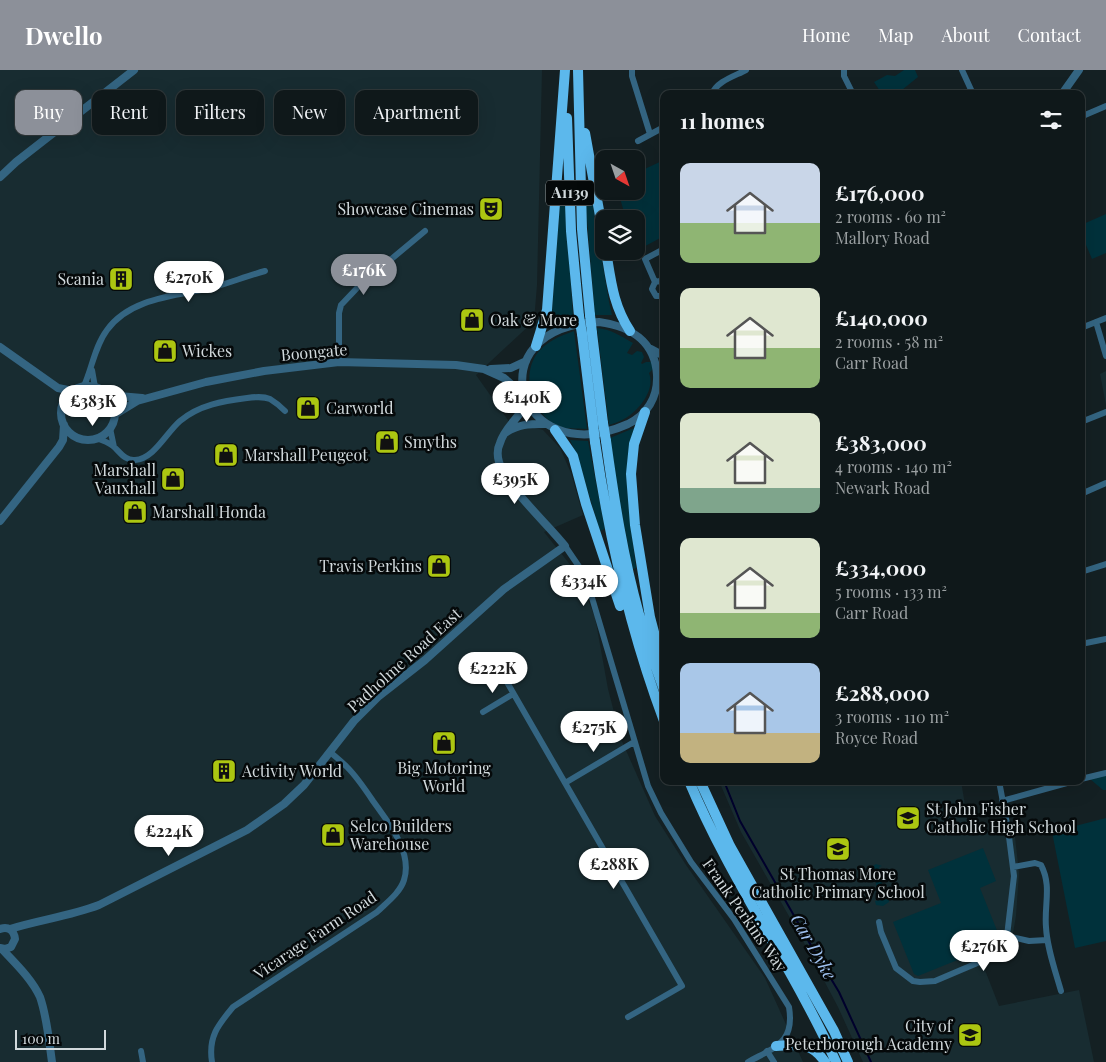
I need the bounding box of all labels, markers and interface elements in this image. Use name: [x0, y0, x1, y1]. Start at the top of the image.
text: Dwello: [25, 19, 103, 51]
text: Home: [802, 23, 850, 47]
text: Map: [878, 23, 913, 47]
text: About: [941, 23, 990, 47]
text: Contact: [1018, 23, 1081, 47]
chip: Buy: [15, 90, 82, 135]
chip: Rent: [92, 90, 166, 135]
chip: Filters: [176, 90, 264, 135]
chip: New: [274, 90, 345, 135]
chip: Apartment: [355, 90, 478, 135]
text: 11 homes: [680, 106, 765, 134]
icon: filters: [1037, 106, 1065, 134]
north arrow: [595, 150, 645, 200]
map controls: [595, 150, 645, 260]
text: £176,000: [835, 178, 925, 206]
road number: A1139: [546, 180, 594, 206]
icon: home: [720, 183, 780, 243]
theatre icon: Showcase Cinemas: [478, 196, 504, 222]
place label: Showcase Cinemas: [337, 198, 474, 219]
text: 2 rooms · 60 m²: [835, 206, 946, 227]
button: layers: [595, 210, 645, 260]
text: Mallory Road: [835, 227, 930, 248]
pin: £176K: [329, 254, 399, 296]
text: £176K: [342, 259, 386, 280]
pin: £270K: [154, 260, 224, 303]
building icon: Scania: [108, 266, 134, 292]
text: £270K: [165, 266, 213, 287]
place label: Scania: [57, 268, 104, 289]
text: £140,000: [835, 303, 928, 331]
shop icon: Oak & More: [459, 307, 485, 333]
icon: home: [720, 308, 780, 368]
place label: Oak & More: [490, 309, 577, 330]
text: 2 rooms · 58 m²: [835, 331, 943, 352]
shop icon: Wickes: [152, 338, 178, 364]
street label: Boongate: [280, 338, 348, 365]
place label: Wickes: [181, 340, 232, 361]
text: Carr Road: [835, 352, 908, 373]
pin: £140K: [492, 380, 562, 423]
pin: £383K: [58, 384, 128, 427]
text: £140K: [504, 386, 550, 407]
text: £383K: [70, 390, 116, 411]
shop icon: Carworld: [295, 395, 321, 421]
place label: Carworld: [326, 397, 394, 418]
text: £383,000: [835, 428, 927, 456]
shop icon: Smyths: [374, 429, 400, 455]
place label: Smyths: [404, 431, 457, 452]
icon: home: [720, 433, 780, 493]
shop icon: Marshall Peugeot: [213, 442, 239, 468]
place label: Marshall Peugeot: [244, 444, 368, 465]
text: 4 rooms · 140 m²: [835, 456, 952, 477]
place label: Marshall Vauxhall: [93, 459, 156, 498]
pin: £395K: [480, 462, 550, 505]
shop icon: Marshall Vauxhall: [160, 466, 186, 492]
text: £395K: [492, 468, 538, 489]
text: Newark Road: [835, 477, 930, 498]
shop icon: Marshall Honda: [122, 499, 148, 525]
place label: Marshall Honda: [152, 501, 266, 522]
shop icon: Travis Perkins: [426, 553, 452, 579]
text: £334,000: [835, 553, 926, 581]
place label: Travis Perkins: [319, 555, 422, 576]
icon: home: [720, 558, 780, 618]
pin: £334K: [549, 564, 619, 607]
text: £334K: [561, 570, 607, 591]
text: 5 rooms · 133 m²: [835, 581, 947, 602]
text: Carr Road: [835, 602, 908, 623]
street label: Padholme Road East: [342, 603, 465, 716]
pin: £222K: [458, 652, 528, 694]
text: £222K: [469, 657, 517, 678]
text: £288,000: [835, 678, 930, 706]
icon: home: [720, 683, 780, 743]
text: 3 rooms · 110 m²: [835, 706, 949, 727]
pin: £275K: [559, 710, 629, 753]
text: £275K: [572, 716, 616, 737]
text: Royce Road: [835, 727, 918, 748]
shop icon: Big Motoring World: [431, 730, 457, 756]
place label: Big Motoring World: [397, 757, 491, 796]
building icon: Activity World: [211, 758, 237, 784]
place label: Activity World: [241, 760, 342, 781]
place label: St John Fisher Catholic High School: [926, 798, 1077, 837]
school or university icon: St John Fisher Catholic High School: [895, 805, 921, 831]
pin: £224K: [134, 814, 204, 857]
place label: Selco Builders Warehouse: [349, 815, 452, 854]
text: £224K: [145, 820, 193, 841]
shop icon: Selco Builders Warehouse: [320, 822, 346, 848]
school or university icon: St Thomas More Catholic Primary School: [825, 836, 851, 862]
pin: £288K: [579, 848, 649, 890]
text: £288K: [590, 853, 638, 874]
street label: Frank Perkins Way: [698, 854, 792, 975]
place label: St Thomas More Catholic Primary School: [751, 863, 925, 902]
street label: Vicarage Farm Road: [248, 886, 380, 984]
water label: Car Dyke: [785, 909, 842, 984]
pin: £276K: [949, 930, 1019, 972]
text: £276K: [961, 935, 1007, 956]
place label: City of Peterborough Academy: [785, 1015, 954, 1054]
school or university icon: City of Peterborough Academy: [957, 1022, 983, 1048]
scale bar: [15, 1027, 106, 1050]
text: 100 m: [22, 1029, 60, 1048]

